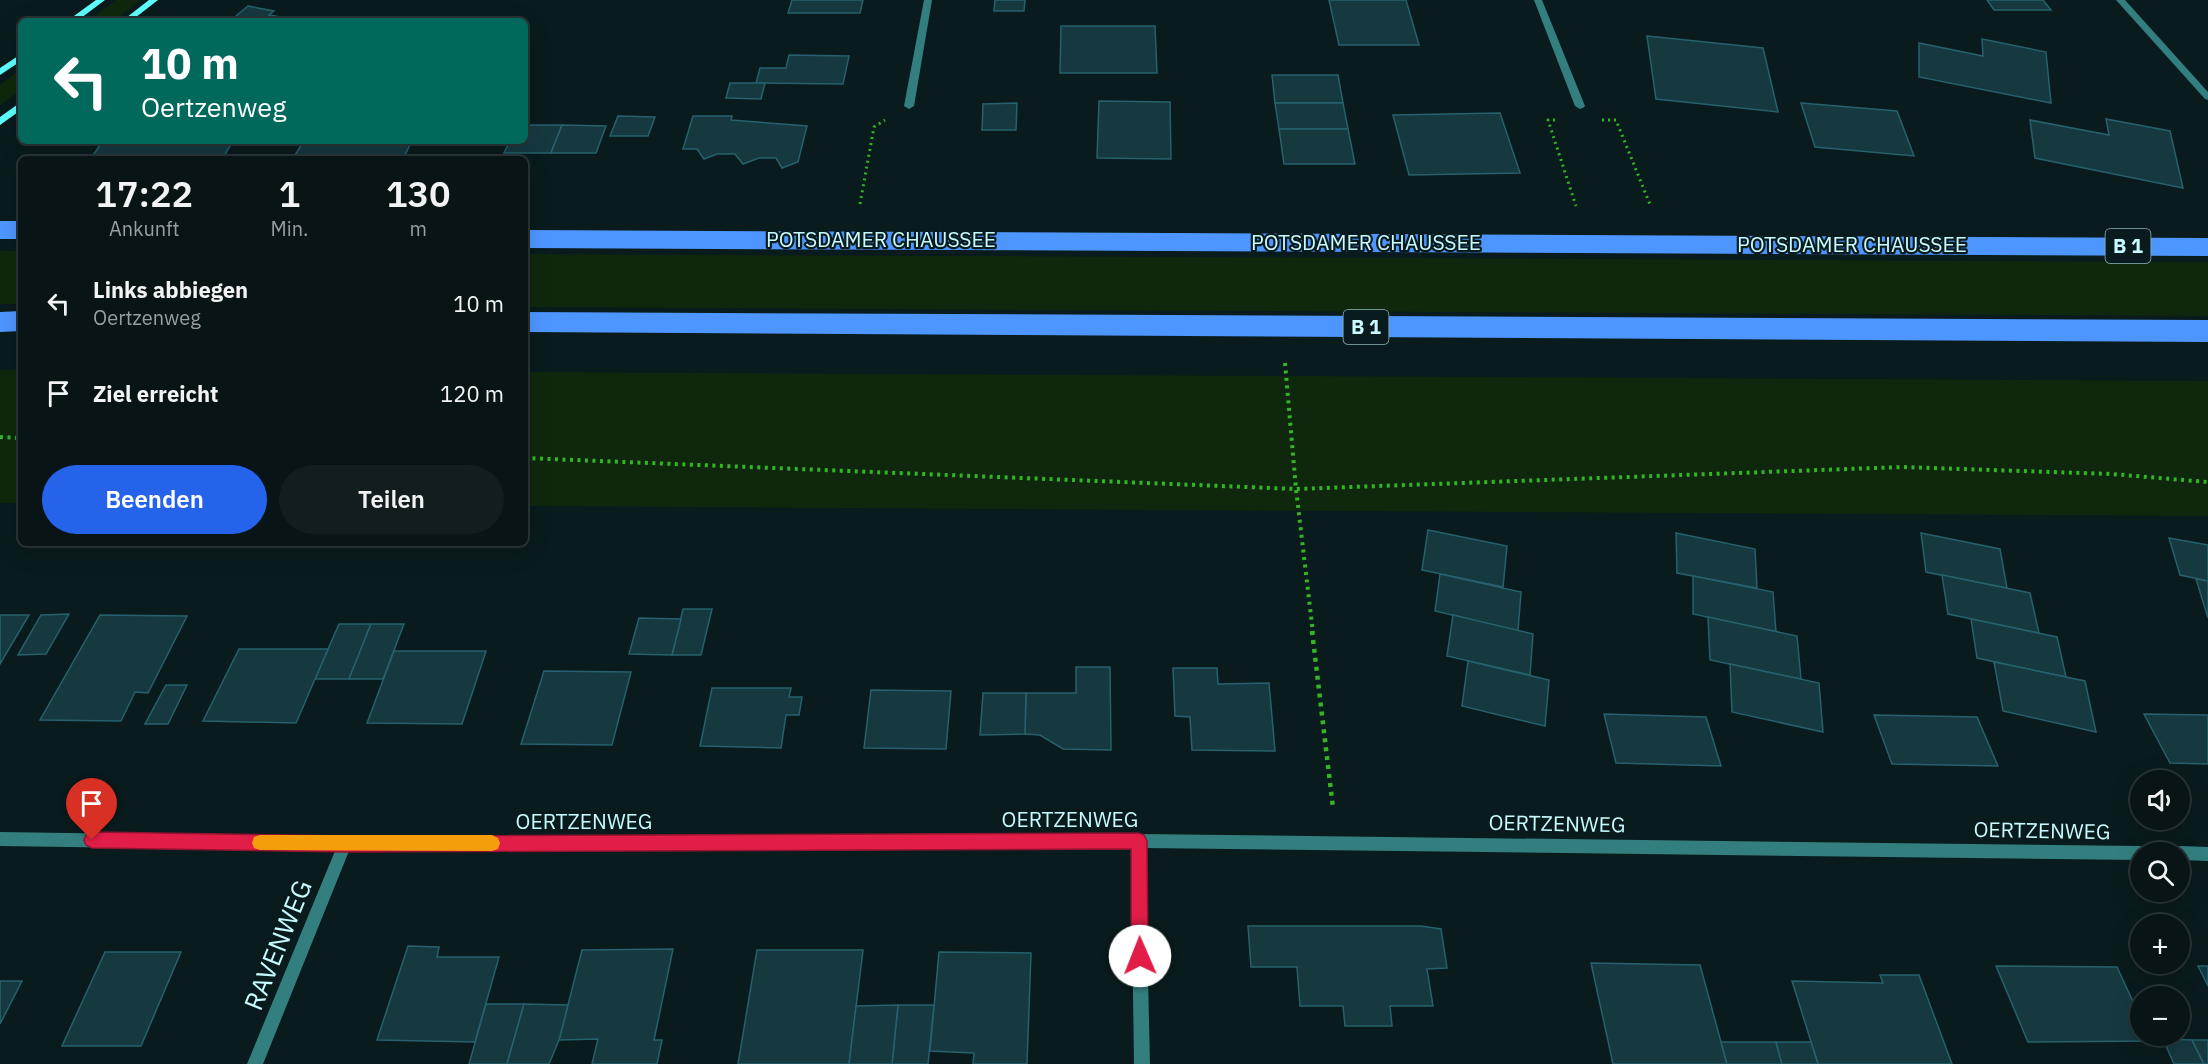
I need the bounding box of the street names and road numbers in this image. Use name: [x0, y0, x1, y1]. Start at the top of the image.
street label: POTSDAMER CHAUSSEE: [766, 225, 996, 253]
street label: POTSDAMER CHAUSSEE: [1251, 228, 1481, 256]
road number: B 1: [2106, 229, 2150, 263]
street label: POTSDAMER CHAUSSEE: [1737, 230, 1967, 258]
road number: B 1: [1344, 310, 1388, 344]
street label: OERTZENWEG: [1002, 805, 1138, 833]
street label: OERTZENWEG: [516, 807, 652, 835]
street label: OERTZENWEG: [1488, 808, 1626, 838]
street label: OERTZENWEG: [1973, 815, 2111, 845]
street label: RAVENWEG: [235, 874, 319, 1015]

